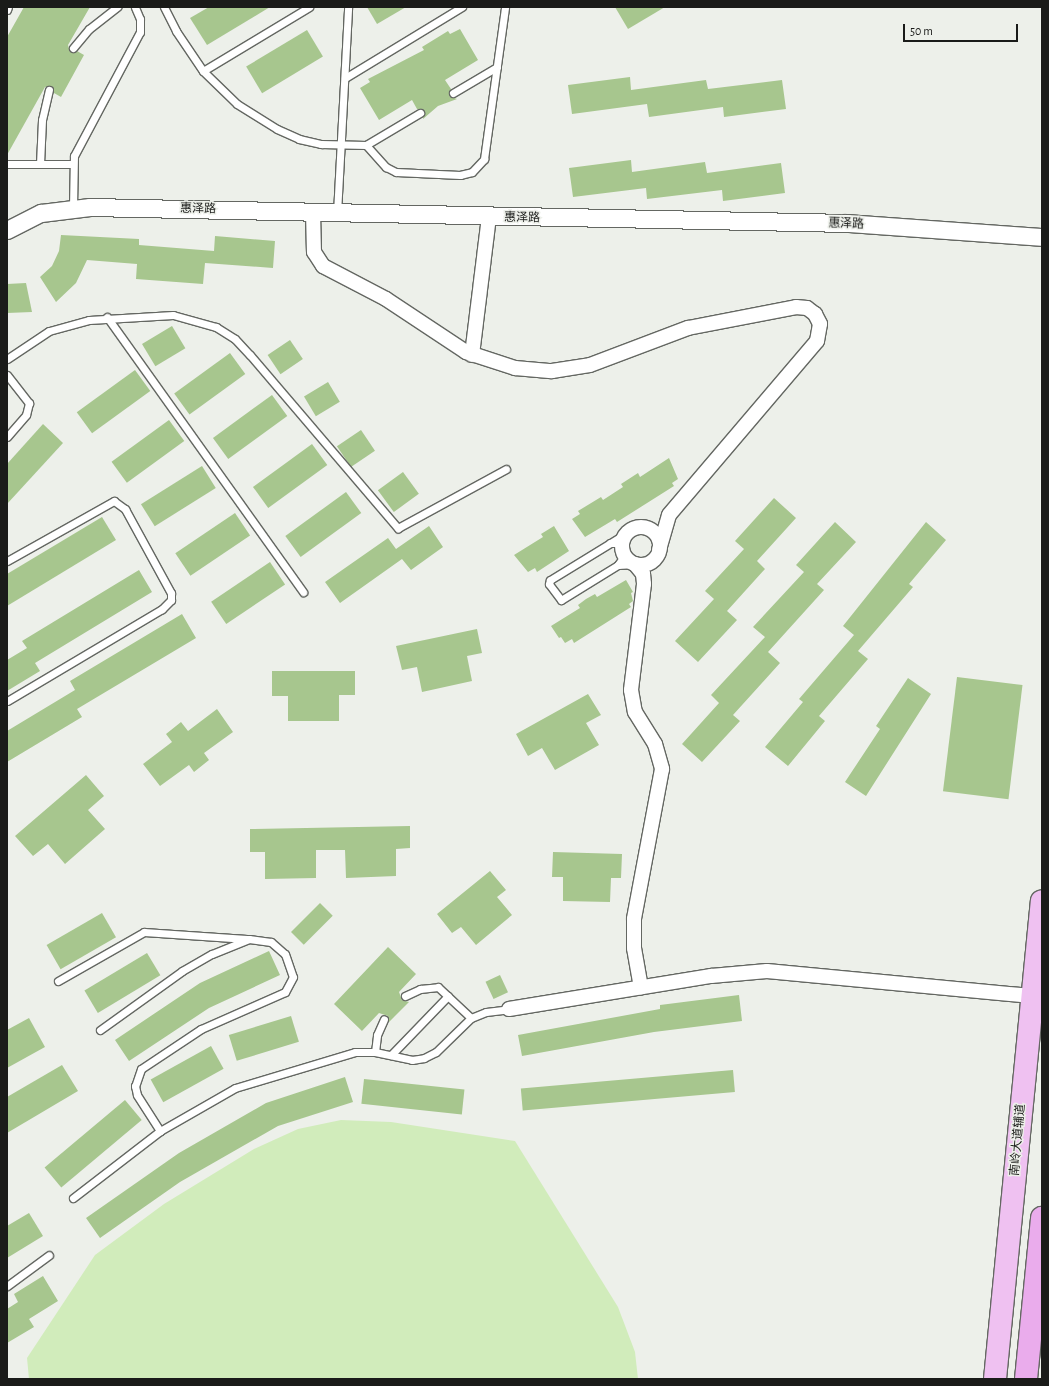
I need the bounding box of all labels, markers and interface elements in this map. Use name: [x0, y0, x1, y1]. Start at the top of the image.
scale bar: [905, 16, 1020, 42]
text: 50 m: [910, 25, 933, 37]
street label: 惠泽路: [180, 201, 216, 217]
street label: 惠泽路: [504, 210, 540, 226]
street label: 惠泽路: [828, 216, 864, 232]
street label: 南岭大道辅道: [1008, 1104, 1028, 1176]

